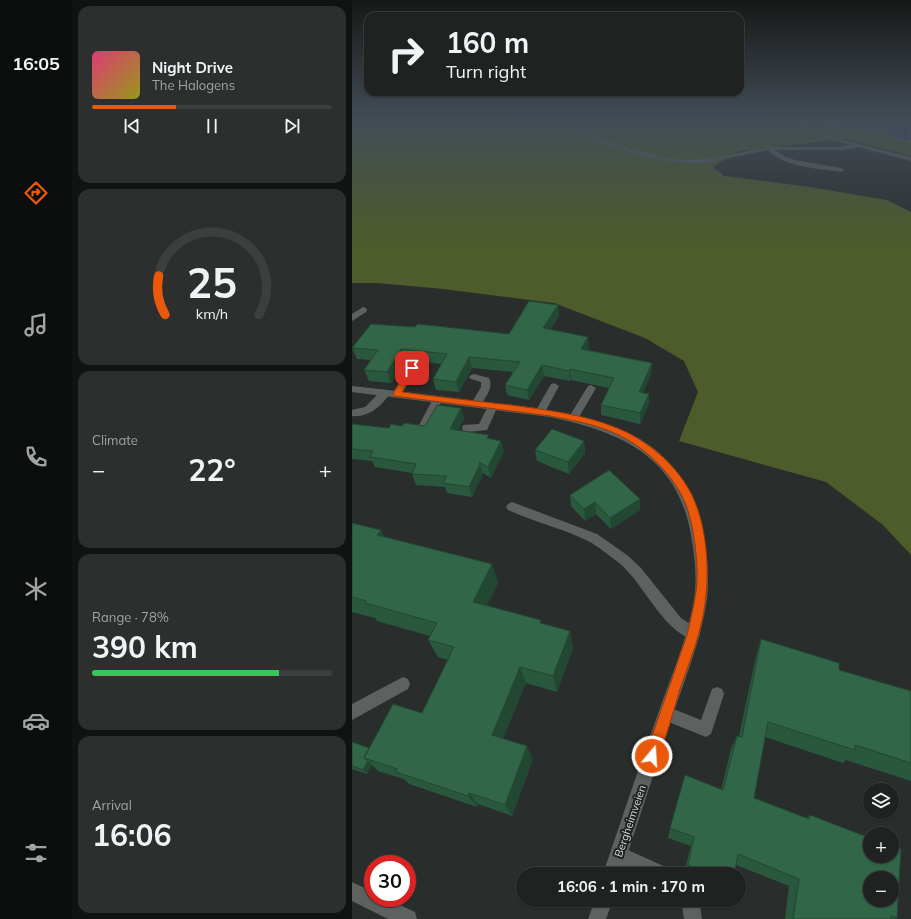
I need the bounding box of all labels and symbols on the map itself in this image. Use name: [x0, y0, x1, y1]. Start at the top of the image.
pin: [395, 351, 429, 385]
position arrow: [631, 735, 673, 777]
street label: Bergheimveien: [611, 783, 649, 859]
speed limit sign: 30: [364, 855, 416, 907]

